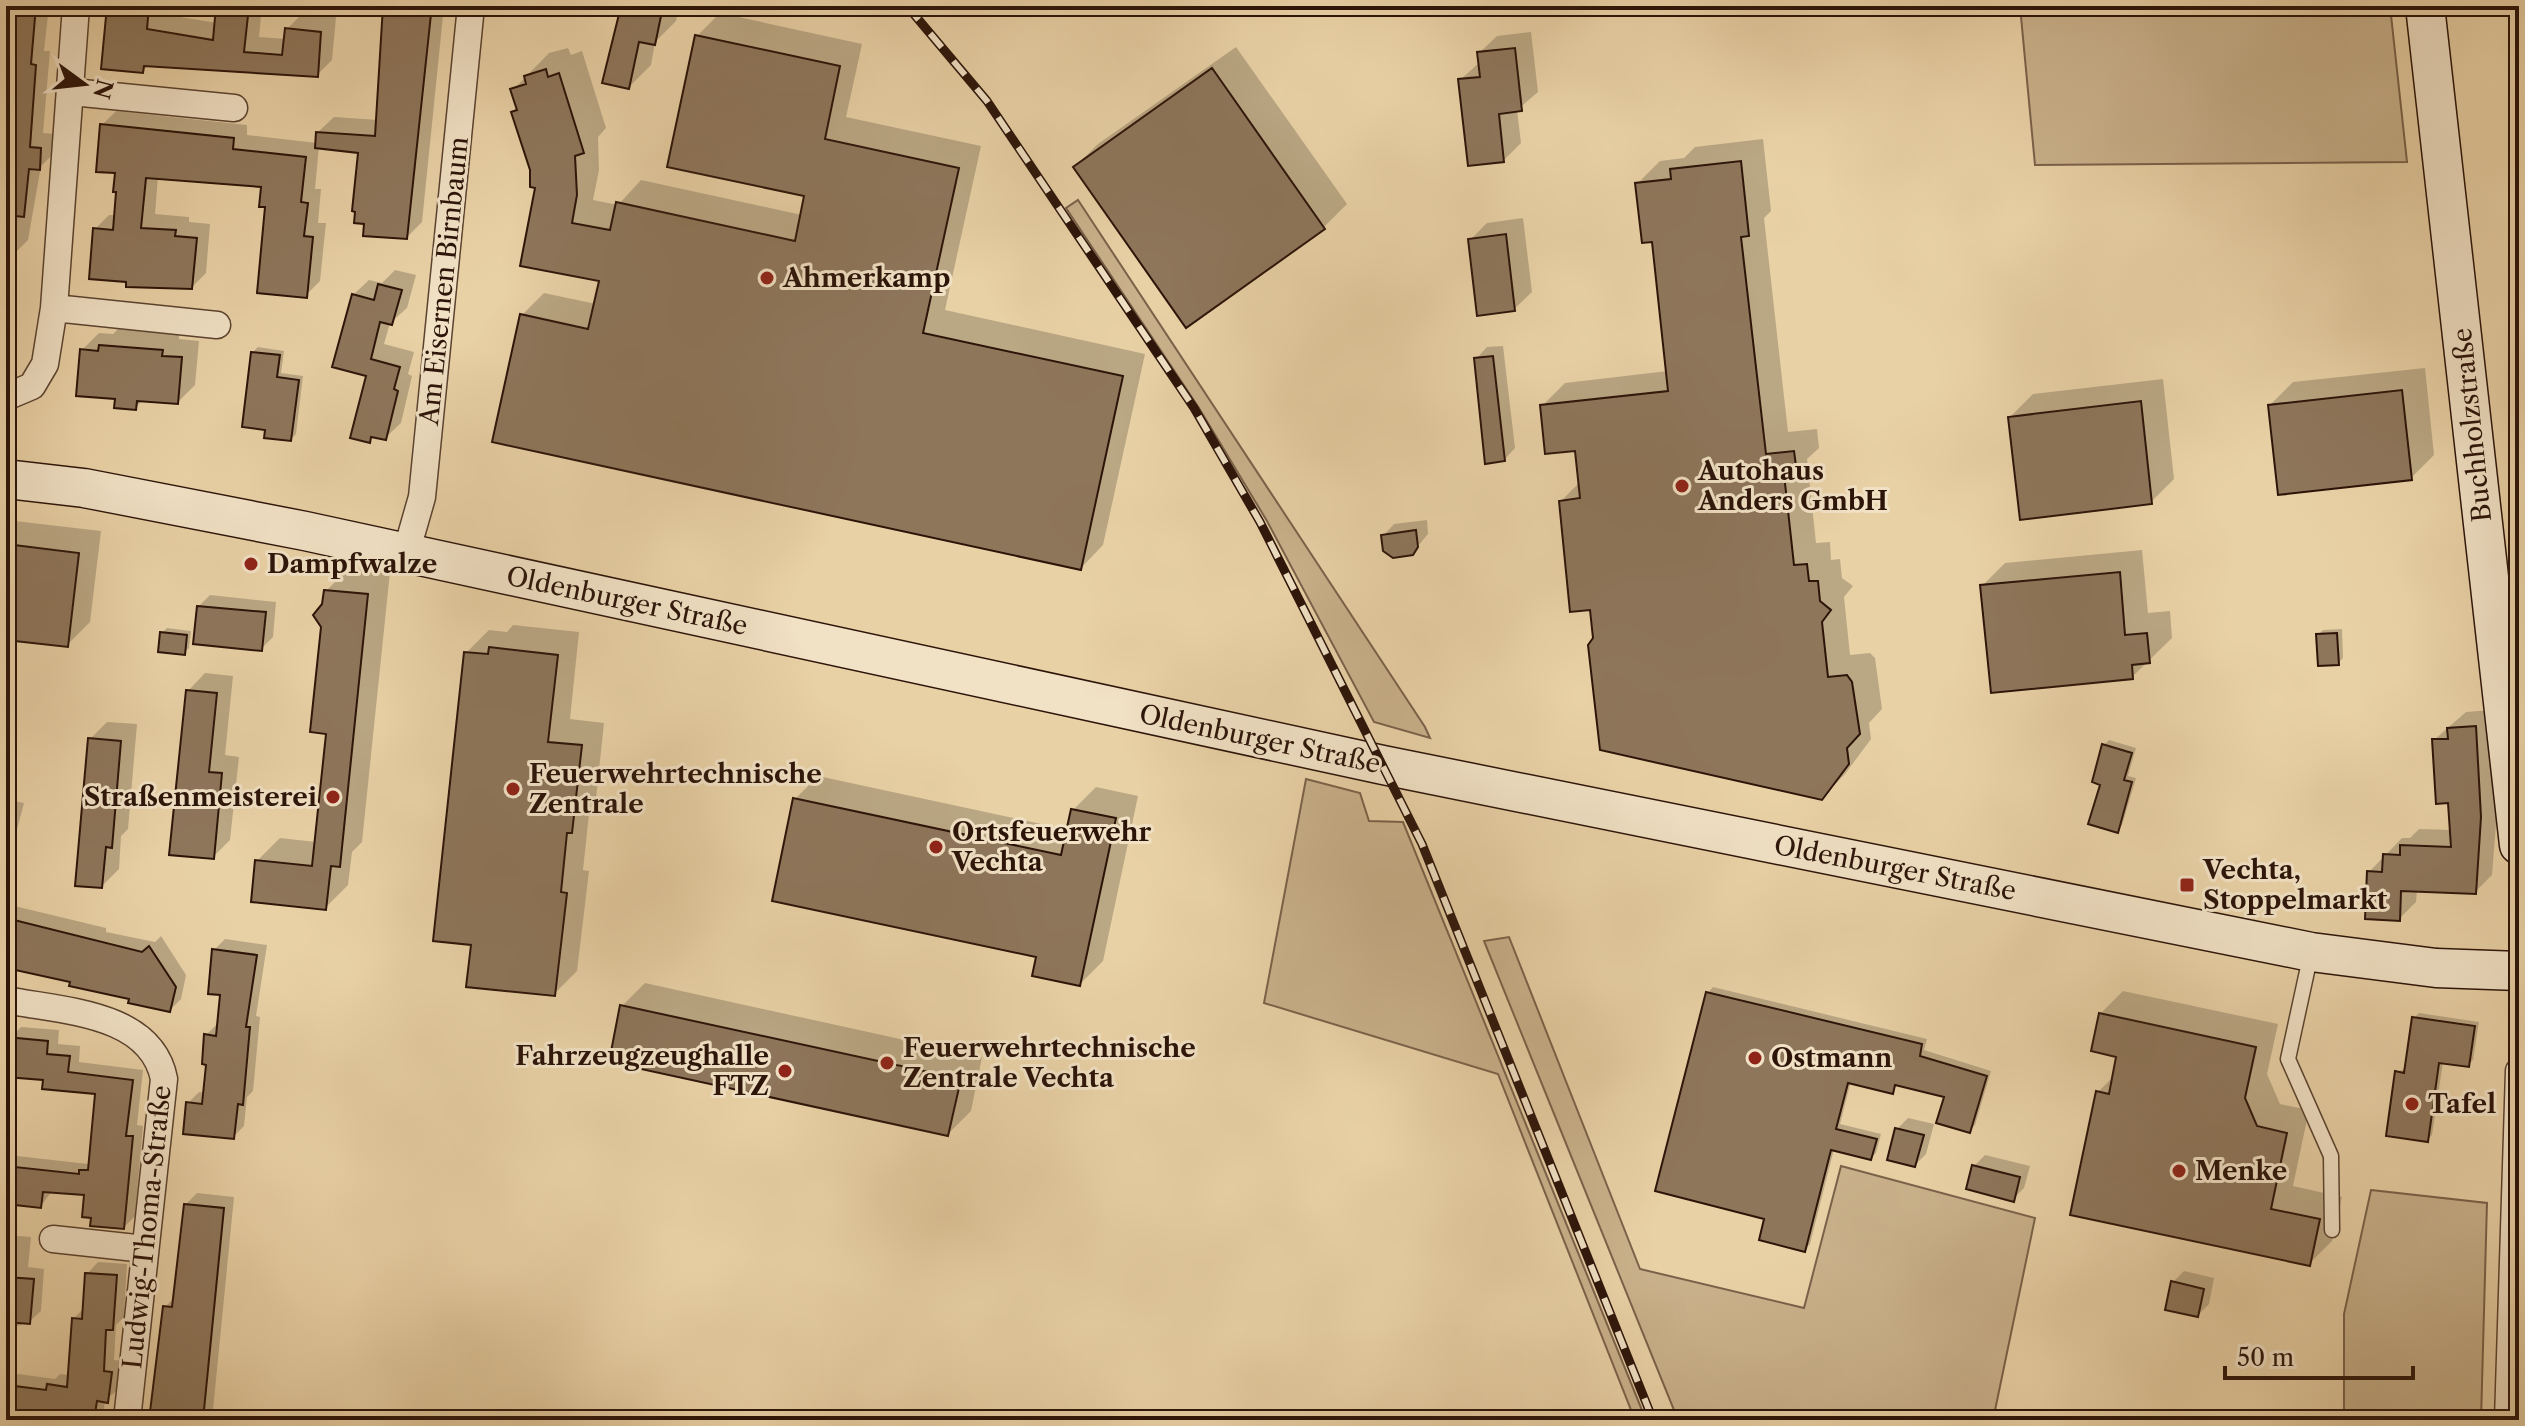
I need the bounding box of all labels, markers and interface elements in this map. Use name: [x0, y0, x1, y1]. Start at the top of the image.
north arrow: [44, 44, 124, 124]
text: N: [87, 76, 118, 102]
street label: Am Eisernen Birnbaum: [413, 135, 475, 428]
place label: Ahmerkamp: [782, 262, 950, 294]
marker: Ahmerkamp: [758, 269, 776, 287]
street label: Buchholzstraße: [2446, 326, 2498, 524]
place label: Autohaus Anders GmbH: [1697, 455, 1888, 517]
marker: Autohaus Anders GmbH: [1673, 477, 1691, 495]
place label: Dampfwalze: [267, 548, 437, 580]
marker: Dampfwalze: [242, 555, 260, 573]
street label: Oldenburger Straße: [503, 560, 751, 642]
street label: Oldenburger Straße: [1136, 698, 1384, 780]
place label: Feuerwehrtechnische Zentrale: [529, 758, 822, 820]
marker: Feuerwehrtechnische Zentrale: [504, 780, 522, 798]
place label: Straßenmeisterei: [84, 781, 317, 813]
marker: Straßenmeisterei: [324, 788, 342, 806]
place label: Ortsfeuerwehr Vechta: [951, 816, 1152, 878]
street label: Oldenburger Straße: [1771, 829, 2019, 907]
marker: Ortsfeuerwehr Vechta: [927, 838, 945, 856]
place label: Vechta, Stoppelmarkt: [2202, 854, 2388, 916]
marker: Vechta, Stoppelmarkt: [2178, 876, 2196, 894]
place label: Feuerwehrtechnische Zentrale Vechta: [903, 1032, 1196, 1094]
place label: Fahrzeugzeughalle FTZ: [515, 1040, 769, 1102]
place label: Ostmann: [1771, 1042, 1893, 1074]
marker: Ostmann: [1746, 1049, 1764, 1067]
marker: Feuerwehrtechnische Zentrale Vechta: [878, 1054, 896, 1072]
marker: Fahrzeugzeughalle FTZ: [776, 1062, 794, 1080]
street label: Ludwig-Thoma-Straße: [116, 1084, 178, 1370]
place label: Tafel: [2428, 1088, 2496, 1120]
marker: Tafel: [2403, 1095, 2421, 1113]
place label: Menke: [2195, 1155, 2287, 1187]
marker: Menke: [2170, 1162, 2188, 1180]
scale bar: [2225, 1330, 2413, 1380]
text: 50 m: [2237, 1343, 2294, 1372]

